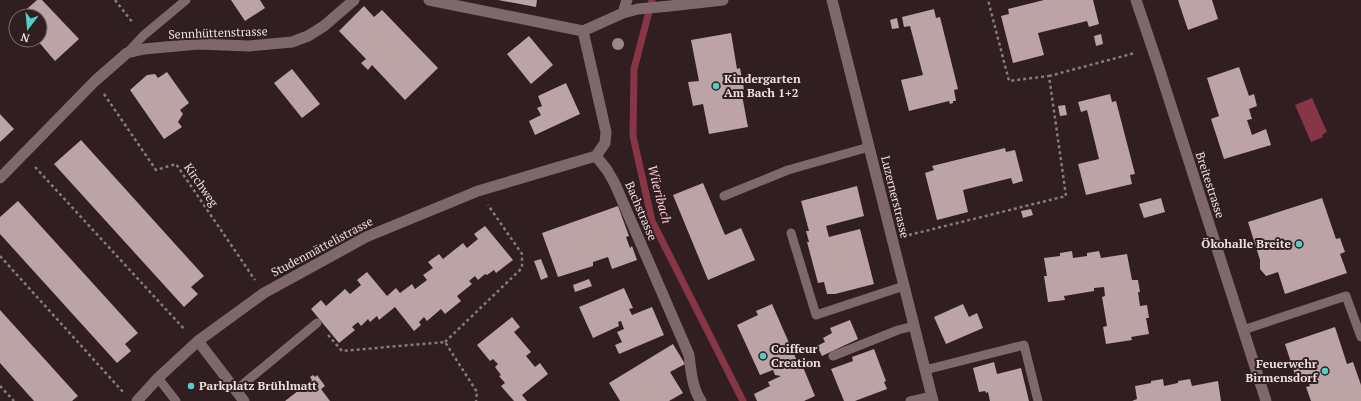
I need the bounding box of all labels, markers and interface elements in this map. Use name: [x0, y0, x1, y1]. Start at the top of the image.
north arrow: [8, 8, 48, 48]
street label: Sennhüttenstrasse: [168, 23, 268, 42]
text: N: [19, 30, 31, 45]
place label: Kindergarten Am Bach 1+2: [724, 71, 801, 100]
marker: Kindergarten Am Bach 1+2: [711, 81, 721, 91]
street label: Breitestrasse: [1193, 150, 1228, 220]
street label: Luzernerstrasse: [878, 154, 913, 240]
street label: Kirchweg: [181, 160, 222, 210]
water label: Wüeribach: [644, 163, 676, 225]
street label: Bachstrasse: [622, 179, 661, 243]
street label: Studenmättelistrasse: [268, 213, 375, 280]
place label: Ökohalle Breite: [1201, 236, 1292, 251]
marker: Ökohalle Breite: [1294, 239, 1304, 249]
place label: Coiffeur Creation: [771, 341, 821, 370]
marker: Coiffeur Creation: [758, 351, 768, 361]
place label: Feuerwehr Birmensdorf: [1245, 356, 1319, 385]
marker: Feuerwehr Birmensdorf: [1320, 366, 1330, 376]
place label: Parkplatz Brühlmatt: [199, 378, 317, 393]
marker: Parkplatz Brühlmatt: [186, 381, 196, 391]

